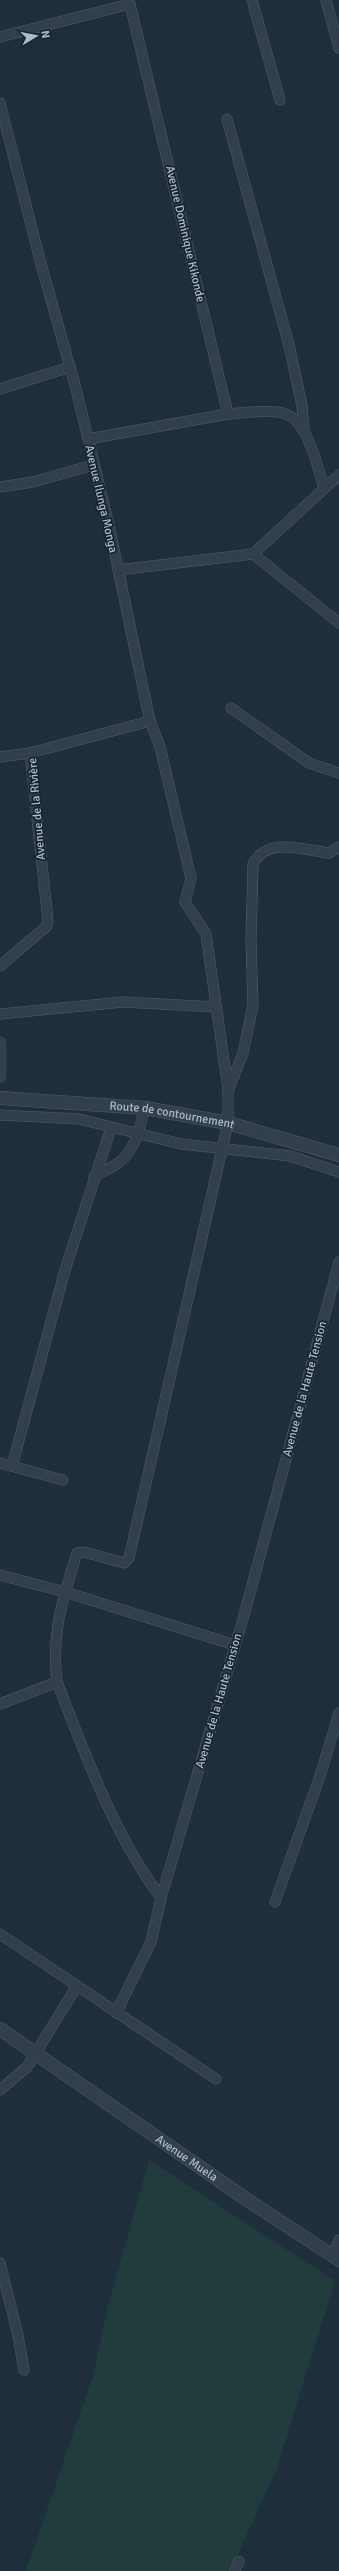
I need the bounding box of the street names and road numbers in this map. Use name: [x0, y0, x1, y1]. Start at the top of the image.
street label: Avenue Dominique Kikonde: [162, 164, 208, 304]
street label: Avenue Ilunga Monga: [81, 444, 121, 554]
street label: Avenue de la Rivière: [25, 757, 49, 861]
street label: Route de contournement: [109, 1098, 236, 1132]
street label: Avenue de la Haute Tension: [280, 1320, 330, 1458]
street label: Avenue de la Haute Tension: [193, 1632, 245, 1770]
street label: Avenue Muela: [153, 2131, 221, 2185]

